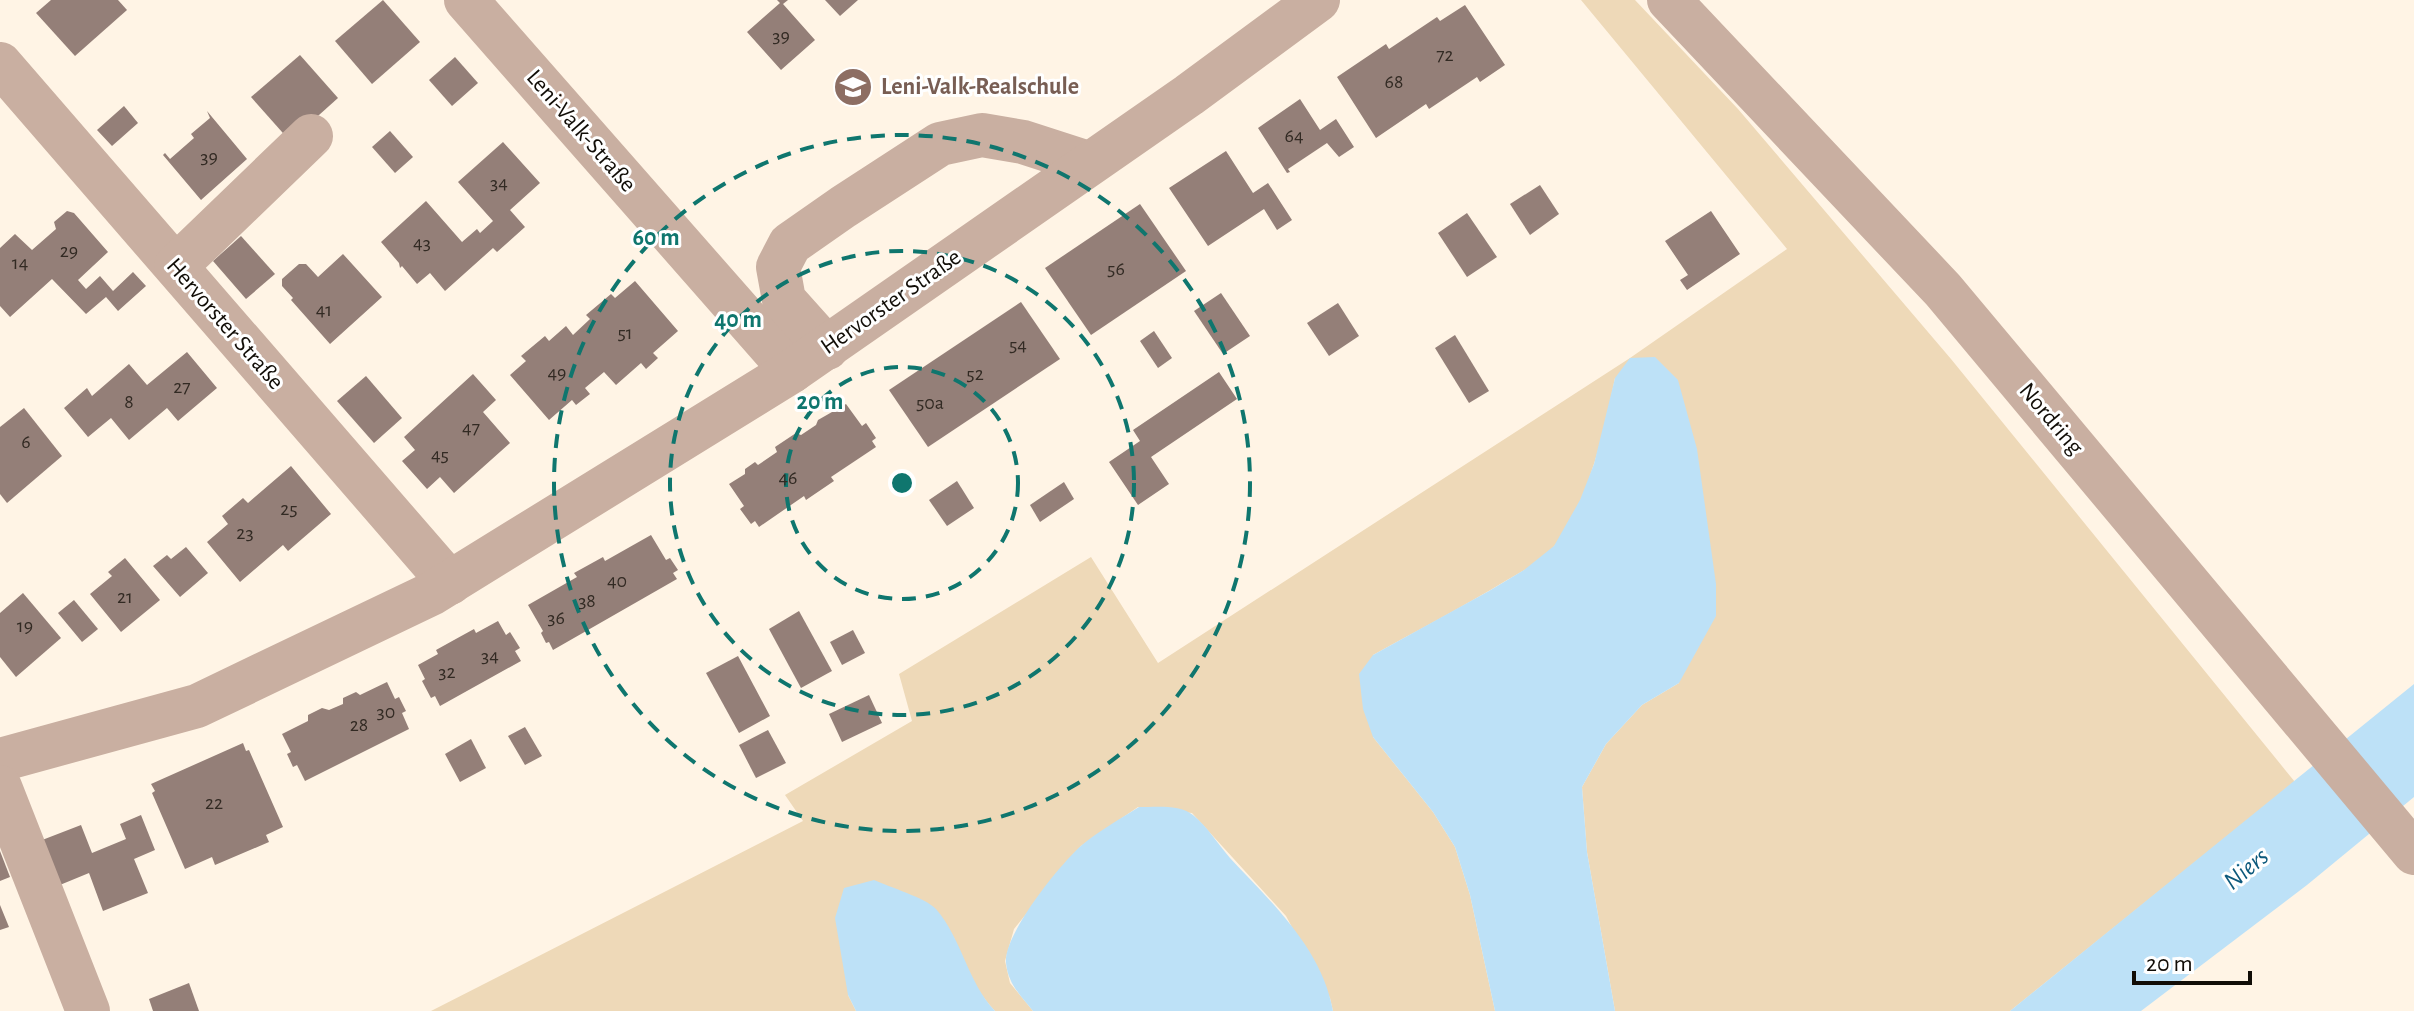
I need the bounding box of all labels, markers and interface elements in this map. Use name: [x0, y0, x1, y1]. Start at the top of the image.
house number: 39: [772, 26, 790, 46]
house number: 72: [1436, 45, 1454, 65]
street label: Leni-Valk-Straße: [522, 65, 640, 197]
school or university icon: Leni-Valk-Realschule: [832, 66, 874, 108]
house number: 68: [1385, 72, 1403, 92]
place label: Leni-Valk-Realschule: [881, 75, 1079, 99]
house number: 64: [1284, 126, 1304, 146]
house number: 39: [200, 147, 218, 167]
house number: 34: [490, 173, 508, 193]
text: 60 m: [632, 226, 680, 250]
house number: 43: [413, 233, 431, 253]
house number: 29: [60, 241, 78, 261]
street label: Hervorster Straße: [817, 245, 965, 359]
house number: 14: [12, 253, 28, 273]
street label: Hervorster Straße: [162, 254, 288, 394]
house number: 56: [1107, 259, 1125, 279]
house number: 41: [316, 300, 332, 320]
text: 40 m: [714, 308, 762, 332]
house number: 51: [617, 323, 633, 343]
house number: 54: [1009, 335, 1027, 355]
house number: 49: [547, 363, 567, 383]
house number: 52: [966, 364, 984, 384]
house number: 27: [173, 377, 191, 397]
street label: Nordring: [2014, 379, 2088, 460]
text: 20 m: [797, 390, 843, 414]
house number: 8: [124, 392, 134, 412]
house number: 50a: [916, 393, 944, 413]
house number: 47: [462, 418, 480, 438]
house number: 6: [21, 432, 31, 452]
house number: 45: [431, 445, 449, 465]
house number: 46: [778, 468, 798, 488]
centre of rings: [888, 469, 916, 497]
house number: 25: [280, 499, 298, 519]
house number: 23: [236, 523, 254, 543]
house number: 40: [607, 571, 627, 591]
house number: 21: [117, 587, 133, 607]
house number: 38: [578, 591, 596, 611]
house number: 36: [547, 608, 565, 628]
house number: 19: [17, 616, 33, 636]
house number: 34: [481, 646, 499, 666]
house number: 32: [438, 662, 456, 682]
house number: 30: [377, 702, 395, 722]
house number: 28: [350, 715, 368, 735]
house number: 22: [205, 793, 223, 813]
water label: Niers: [2219, 843, 2273, 895]
scale bar: [2134, 935, 2250, 985]
text: 20 m: [2146, 952, 2193, 976]

